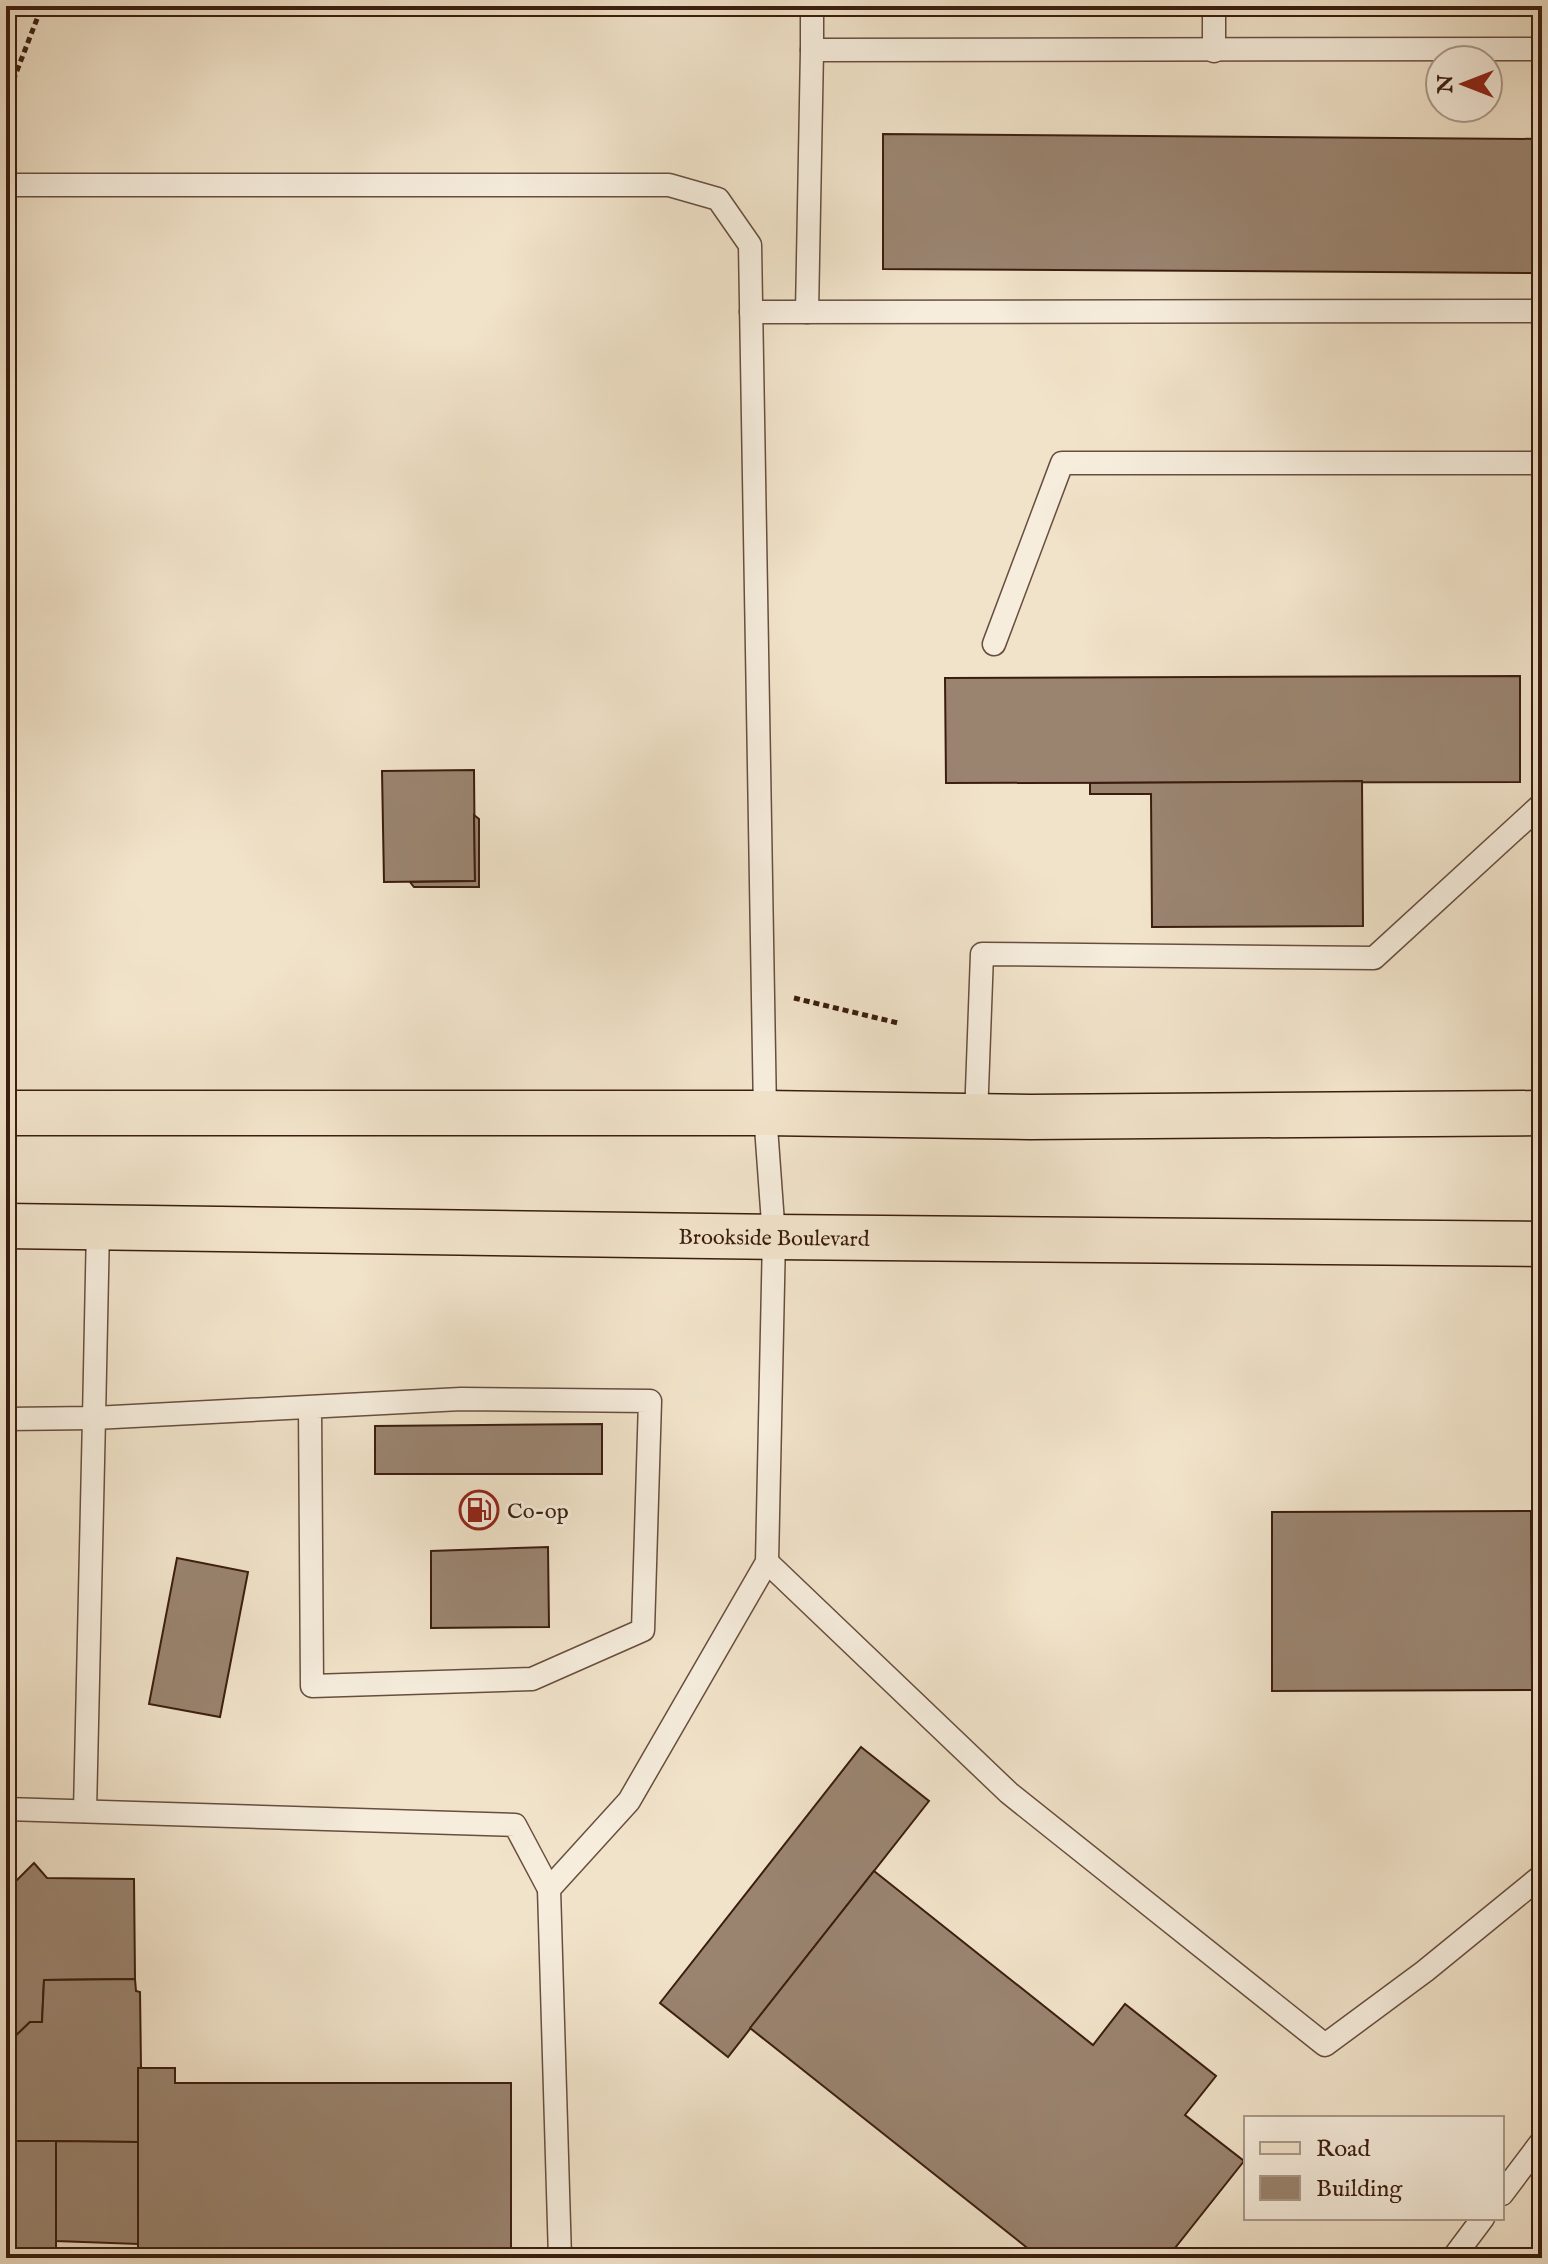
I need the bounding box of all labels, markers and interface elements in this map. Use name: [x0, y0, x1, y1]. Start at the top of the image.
north arrow: [1424, 44, 1504, 124]
text: N: [1432, 74, 1460, 95]
street label: Brookside Boulevard: [678, 1224, 870, 1254]
fuel station icon: Co-op: [458, 1489, 500, 1531]
place label: Co-op: [507, 1498, 569, 1526]
legend: [1244, 2116, 1504, 2220]
text: Road: [1316, 2134, 1370, 2165]
text: Building: [1316, 2174, 1403, 2205]

